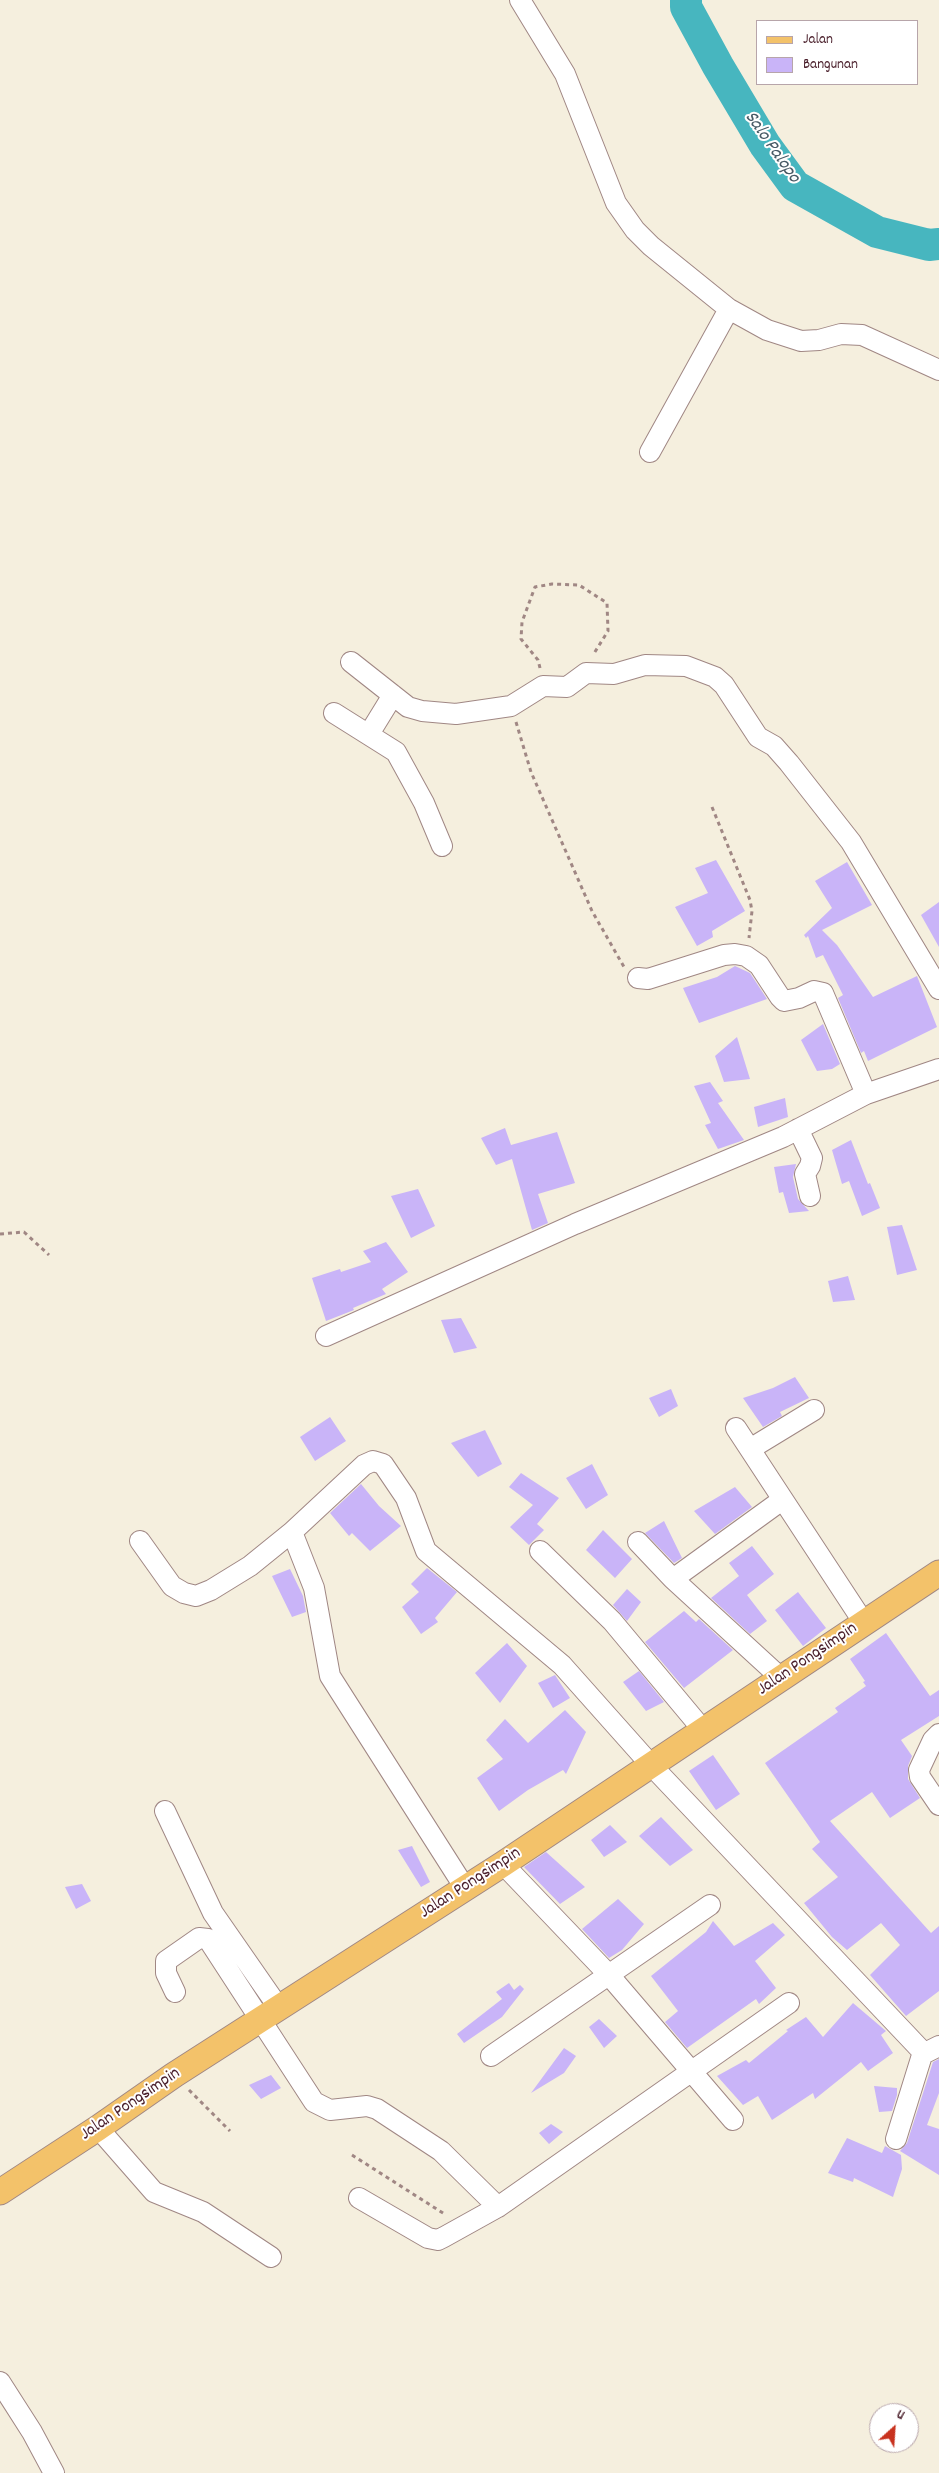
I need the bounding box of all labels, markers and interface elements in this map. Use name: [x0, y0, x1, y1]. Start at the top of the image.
legend: [756, 20, 919, 85]
text: Jalan: [803, 29, 833, 51]
text: Bangunan: [803, 54, 858, 76]
water label: Salo Palopo: [738, 108, 804, 188]
street label: Jalan Pongsimpin: [754, 1619, 862, 1701]
street label: Jalan Pongsimpin: [417, 1843, 525, 1925]
street label: Jalan Pongsimpin: [77, 2064, 185, 2146]
north arrow: [869, 2403, 919, 2453]
text: U: [893, 2405, 908, 2426]

